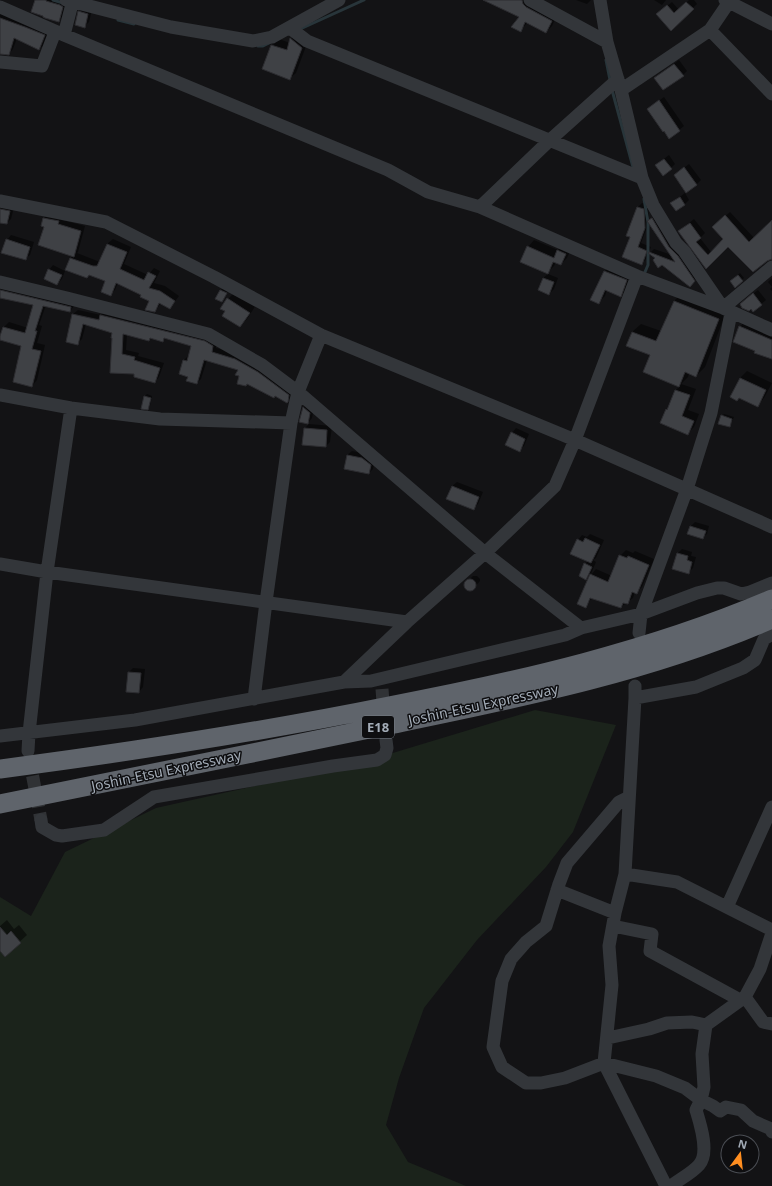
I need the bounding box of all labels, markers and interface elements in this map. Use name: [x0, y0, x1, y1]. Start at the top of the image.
street label: Joshin-Etsu Expressway: [404, 679, 561, 730]
road number: E18: [362, 716, 394, 738]
street label: Joshin-Etsu Expressway: [87, 745, 244, 796]
north arrow: [720, 1134, 760, 1174]
text: N: [736, 1135, 749, 1152]

